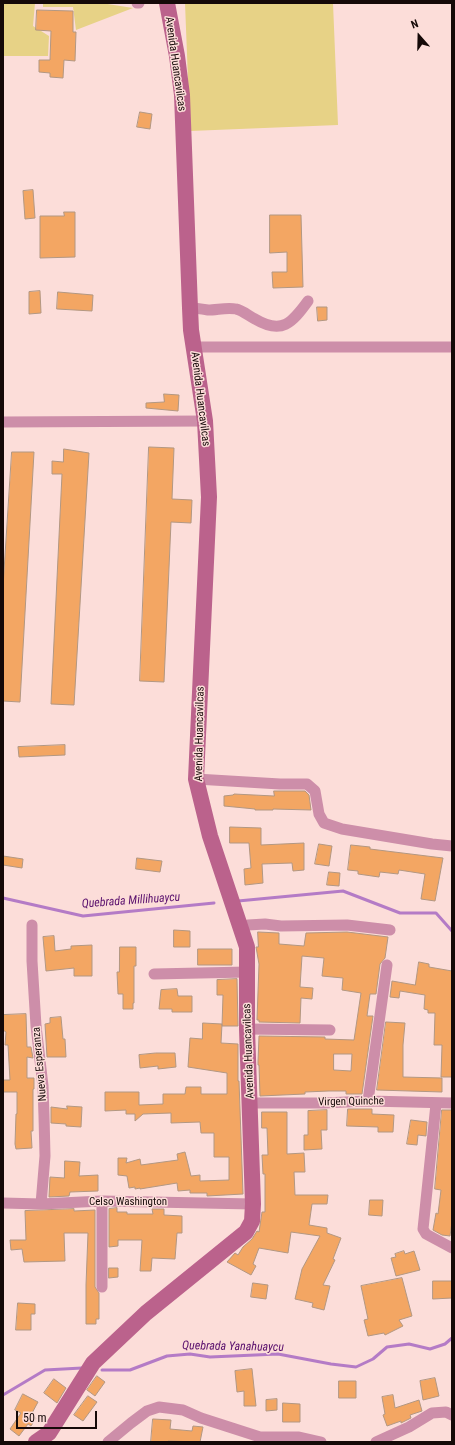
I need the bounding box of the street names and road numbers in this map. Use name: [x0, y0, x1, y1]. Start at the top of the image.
street label: Avenida Huancavilcas: [162, 16, 188, 112]
street label: Avenida Huancavilcas: [188, 351, 212, 447]
street label: Avenida Huancavilcas: [193, 686, 207, 782]
street label: Avenida Huancavilcas: [241, 1003, 257, 1099]
street label: Nueva Esperanza: [30, 1026, 50, 1102]
street label: Virgen Quinche: [318, 1095, 384, 1109]
street label: Celso Washington: [89, 1195, 167, 1209]

